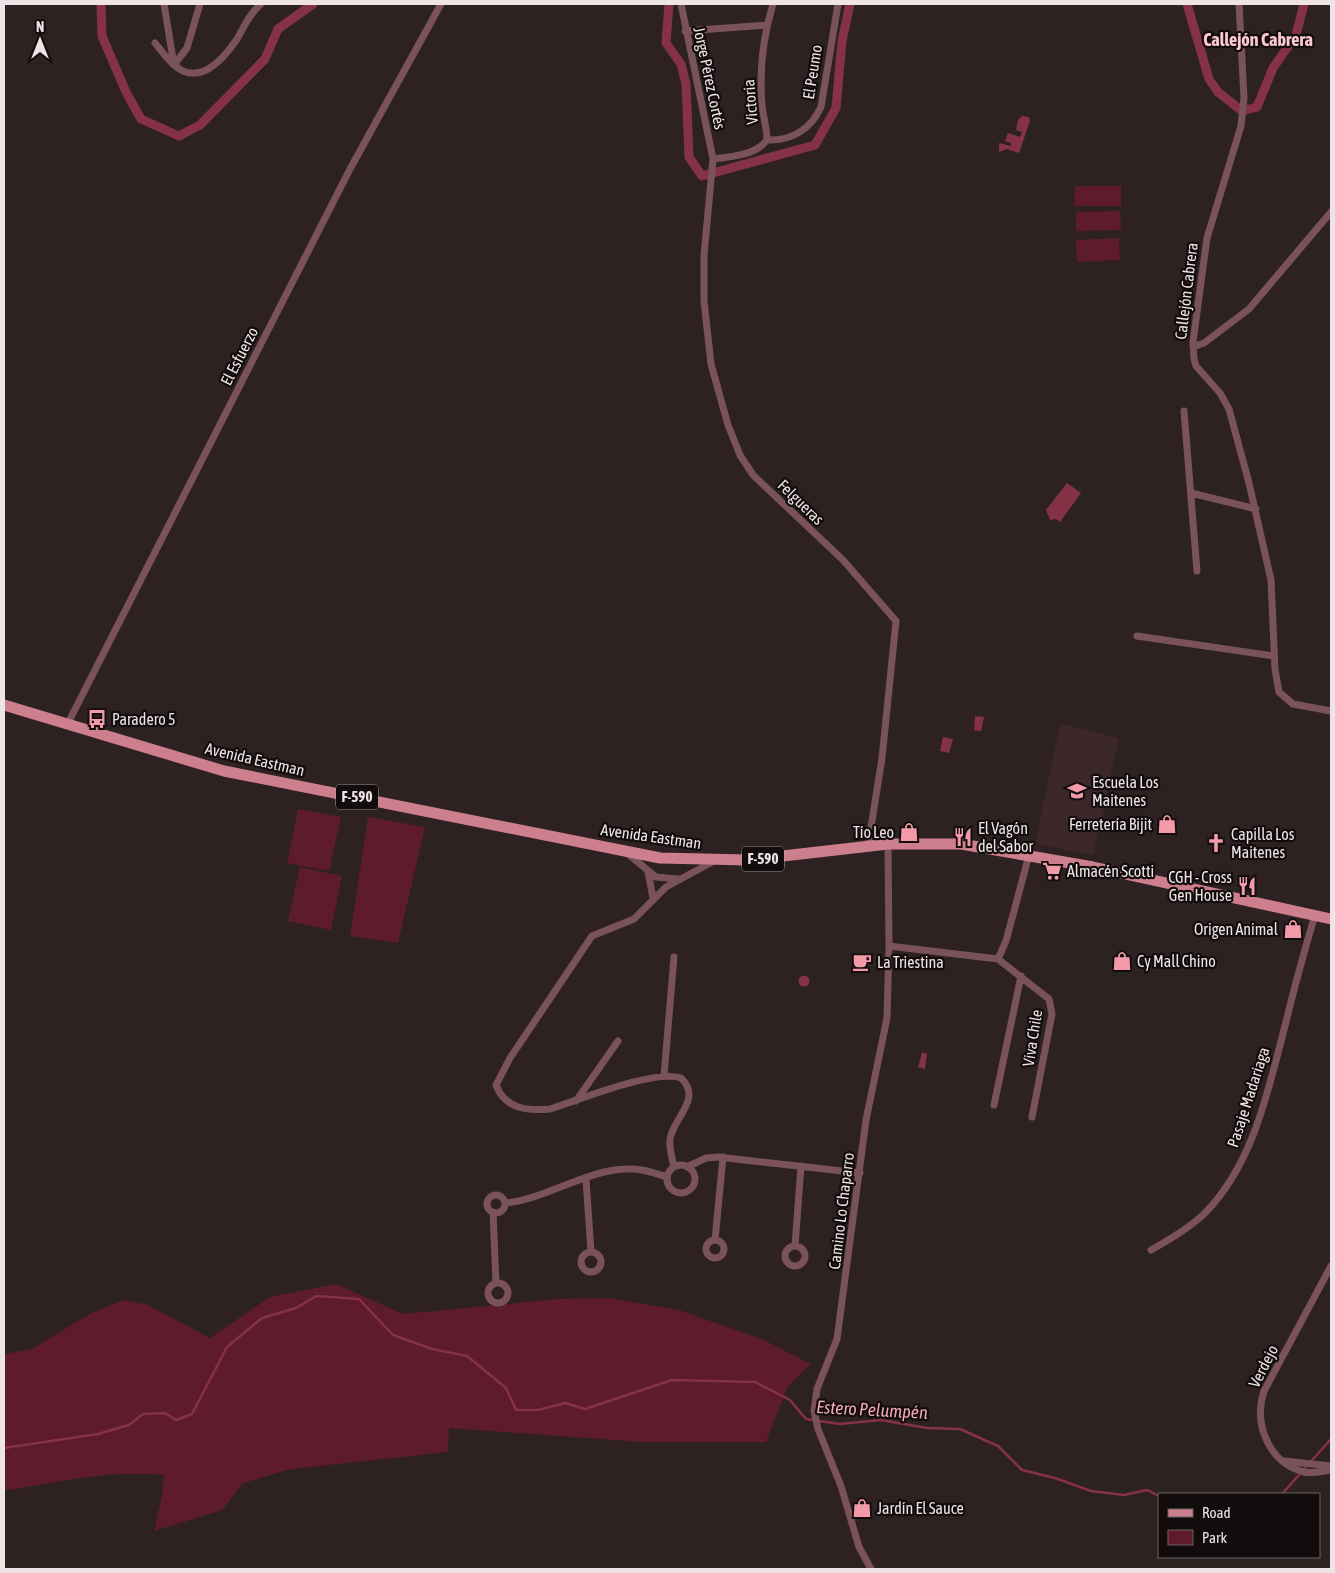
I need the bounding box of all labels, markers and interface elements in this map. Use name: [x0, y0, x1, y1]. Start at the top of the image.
north arrow: [15, 15, 65, 65]
text: N: [36, 19, 44, 35]
street label: Jorge Pérez Cortés: [689, 25, 730, 131]
district label: Callejón Cabrera: [1203, 29, 1313, 50]
street label: El Peumo: [799, 43, 825, 101]
street label: Victoria: [739, 79, 761, 125]
street label: Callejón Cabrera: [1171, 242, 1202, 341]
street label: El Esfuerzo: [217, 324, 261, 388]
street label: Felgueras: [774, 476, 828, 529]
bus stop icon: Paradero 5: [86, 708, 108, 730]
place label: Paradero 5: [112, 710, 176, 728]
street label: Avenida Eastman: [204, 739, 306, 779]
place label: Escuela Los Maitenes: [1092, 773, 1159, 809]
school or university icon: Escuela Los Maitenes: [1066, 780, 1088, 802]
road number: F-590: [336, 784, 378, 810]
shop icon: Ferretería Bijit: [1156, 813, 1178, 835]
place label: Ferretería Bijit: [1069, 815, 1152, 834]
place label: El Vagón del Sabor: [978, 819, 1034, 855]
street label: Avenida Eastman: [600, 820, 702, 852]
shop icon: Tío Leo: [898, 821, 920, 843]
place label: Tío Leo: [853, 823, 894, 841]
place label: Capilla Los Maitenes: [1231, 825, 1295, 861]
restaurant icon: El Vagón del Sabor: [952, 826, 974, 848]
church icon: Capilla Los Maitenes: [1205, 832, 1227, 854]
road number: F-590: [742, 846, 784, 872]
supermarket icon: Almacén Scotti: [1041, 860, 1063, 882]
place label: Almacén Scotti: [1067, 862, 1154, 880]
place label: CGH - Cross Gen House: [1168, 868, 1232, 904]
restaurant icon: CGH - Cross Gen House: [1236, 875, 1258, 897]
shop icon: Origen Animal: [1282, 918, 1304, 940]
place label: Origen Animal: [1194, 920, 1279, 939]
shop icon: Cy Mall Chino: [1111, 950, 1133, 972]
cafe icon: La Triestina: [851, 951, 873, 973]
place label: Cy Mall Chino: [1137, 952, 1216, 971]
place label: La Triestina: [877, 953, 944, 971]
street label: Viva Chile: [1019, 1008, 1045, 1068]
street label: Pasaje Madariaga: [1223, 1045, 1274, 1150]
street label: Camino Lo Chaparro: [825, 1152, 858, 1271]
street label: Verdejo: [1245, 1342, 1282, 1391]
water label: Estero Pelumpén: [816, 1396, 929, 1423]
legend: [1158, 1493, 1320, 1558]
shop icon: Jardín El Sauce: [851, 1497, 873, 1519]
place label: Jardín El Sauce: [877, 1499, 964, 1517]
text: Road: [1202, 1504, 1231, 1521]
text: Park: [1202, 1529, 1227, 1546]

